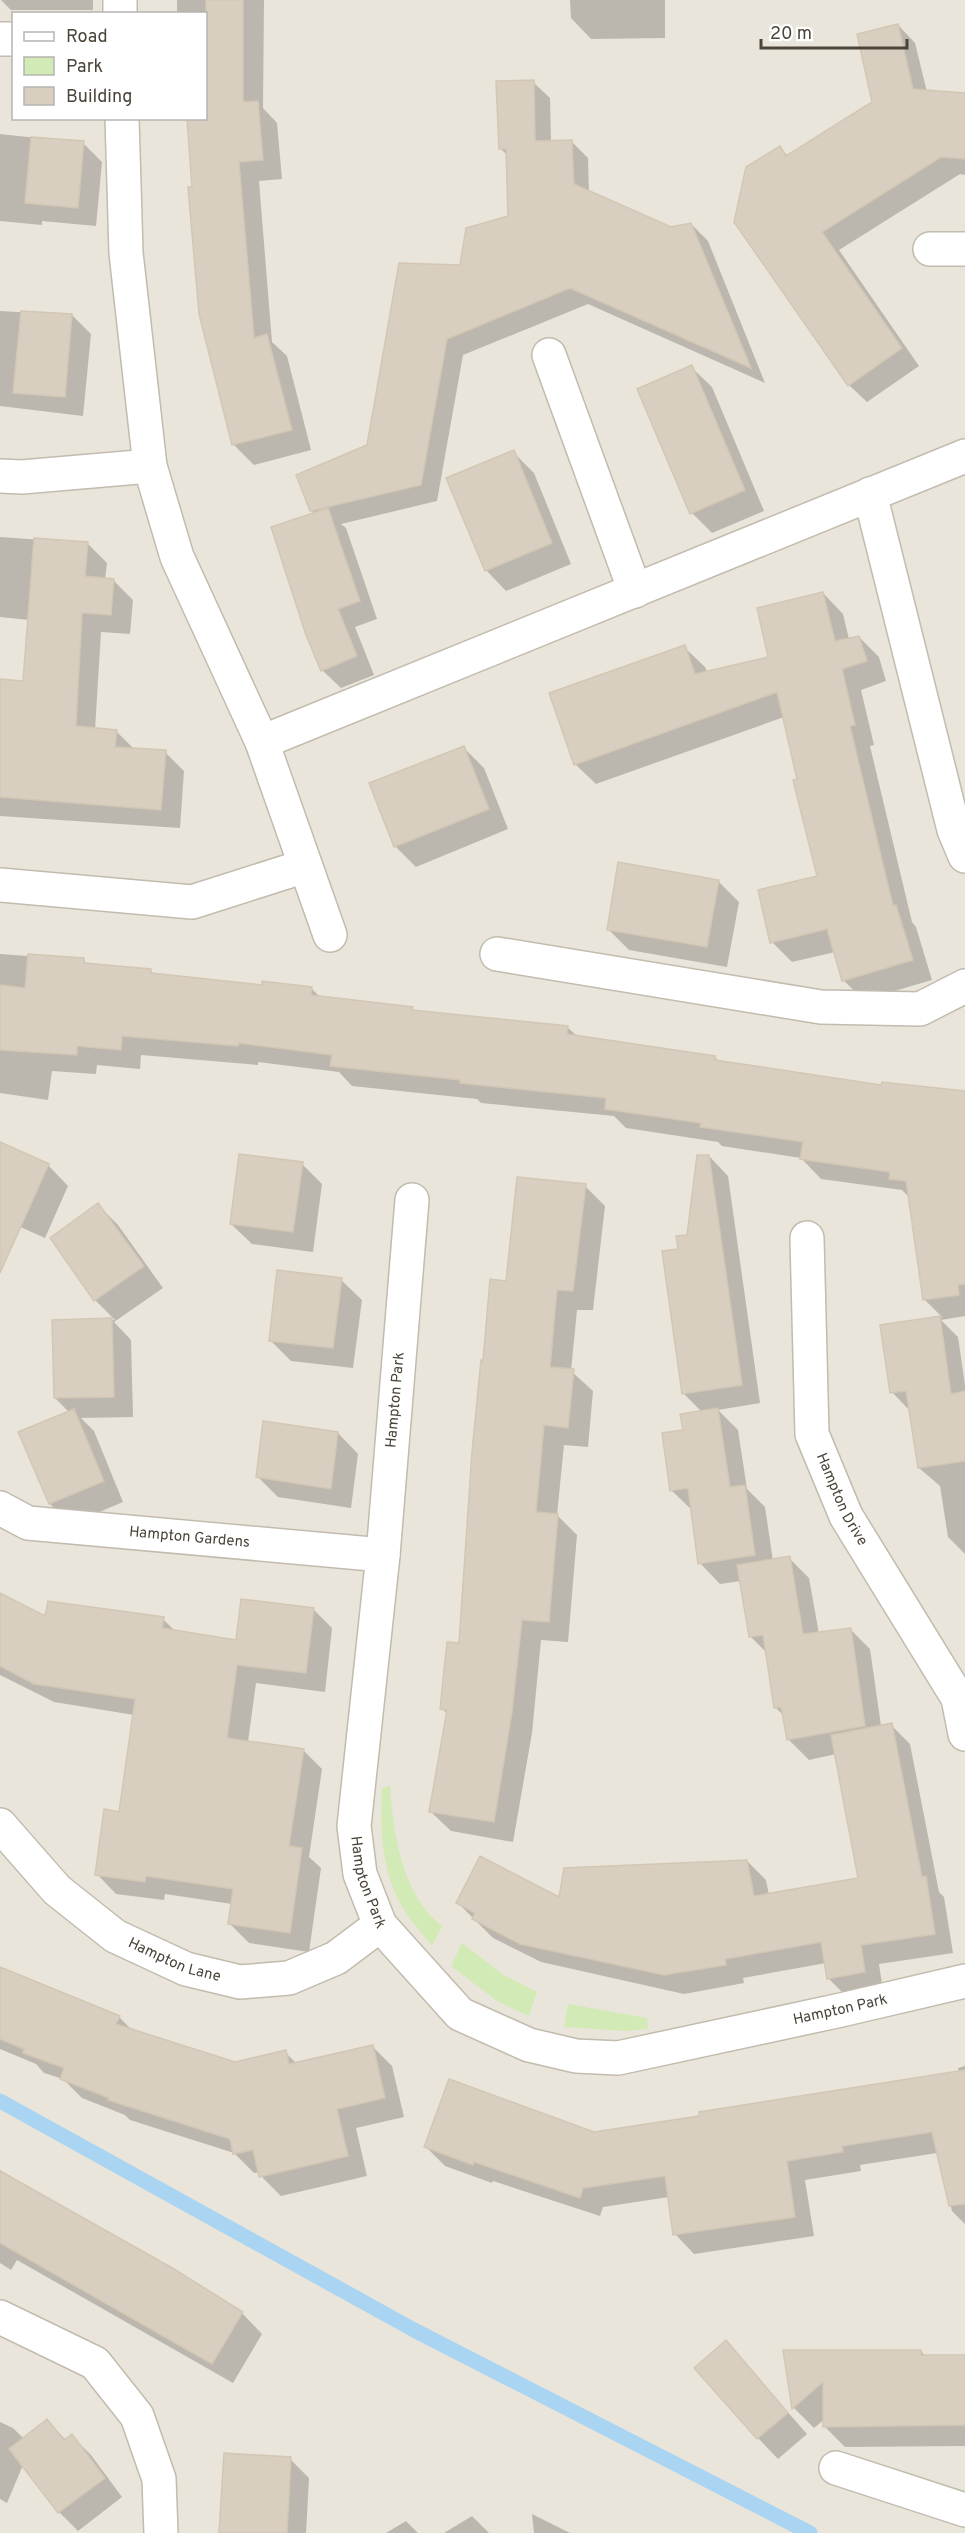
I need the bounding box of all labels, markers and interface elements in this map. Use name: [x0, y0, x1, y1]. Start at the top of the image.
legend: [12, 12, 207, 120]
scale bar: [761, 12, 906, 50]
text: 20 m: [770, 23, 812, 46]
text: Road: [66, 26, 108, 49]
text: Park: [66, 56, 103, 79]
text: Building: [66, 86, 132, 109]
street label: Hampton Park: [382, 1351, 410, 1449]
street label: Hampton Drive: [811, 1450, 872, 1550]
street label: Hampton Gardens: [128, 1523, 251, 1552]
street label: Hampton Park: [346, 1835, 390, 1931]
street label: Hampton Lane: [125, 1934, 223, 1987]
street label: Hampton Park: [791, 1990, 889, 2030]

